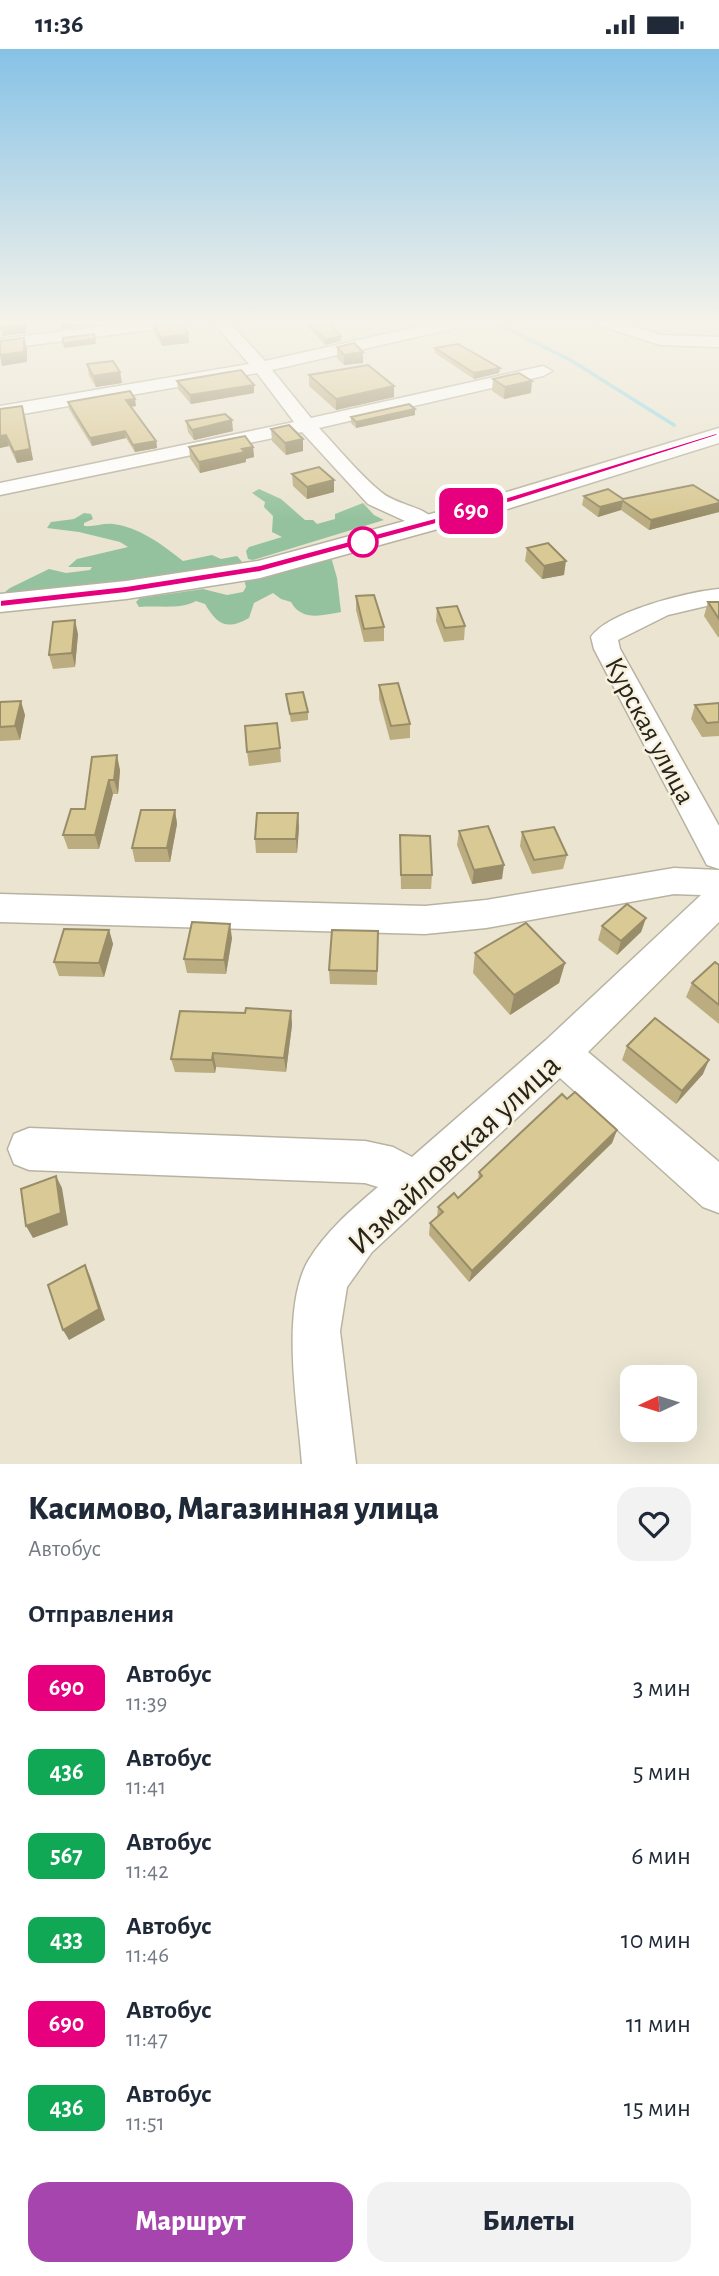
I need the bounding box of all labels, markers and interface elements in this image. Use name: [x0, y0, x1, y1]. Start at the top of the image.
text: 11:36: [35, 11, 83, 37]
line badge: 690: [431, 488, 511, 534]
text: 690: [453, 499, 489, 523]
unlabelled marker: [348, 527, 378, 557]
street label: Курская улица: [599, 653, 700, 809]
street label: Измайловская улица: [342, 1048, 567, 1261]
north arrow: [620, 1365, 696, 1442]
map controls: [620, 1365, 697, 1442]
button: heart: [617, 1487, 691, 1561]
text: Касимово, Магазинная улица: [28, 1493, 439, 1526]
text: Автобус: [28, 1538, 101, 1561]
text: Отправления: [28, 1601, 174, 1627]
text: Автобус: [126, 1661, 212, 1687]
text: 3 мин: [633, 1675, 691, 1701]
text: 690: [49, 1676, 84, 1700]
text: 11:39: [126, 1692, 167, 1715]
text: Автобус: [126, 1745, 212, 1771]
text: 5 мин: [633, 1759, 691, 1785]
text: 436: [49, 1760, 84, 1784]
text: 11:41: [126, 1776, 166, 1799]
text: Автобус: [126, 1829, 212, 1855]
text: 6 мин: [631, 1843, 691, 1869]
text: 567: [50, 1844, 83, 1868]
text: 11:42: [126, 1860, 169, 1883]
text: Автобус: [126, 1913, 212, 1939]
text: 10 мин: [621, 1927, 691, 1953]
text: 433: [50, 1928, 83, 1952]
text: 11:46: [126, 1944, 169, 1967]
text: Автобус: [126, 1997, 212, 2023]
text: 11 мин: [626, 2011, 691, 2037]
text: 690: [49, 2012, 84, 2036]
text: 11:47: [126, 2028, 168, 2051]
text: Автобус: [126, 2081, 212, 2107]
text: 15 мин: [624, 2095, 691, 2121]
text: 436: [49, 2096, 84, 2120]
text: 11:51: [126, 2112, 165, 2135]
button: Маршрут: [28, 2182, 353, 2262]
button: Билеты: [367, 2182, 691, 2262]

